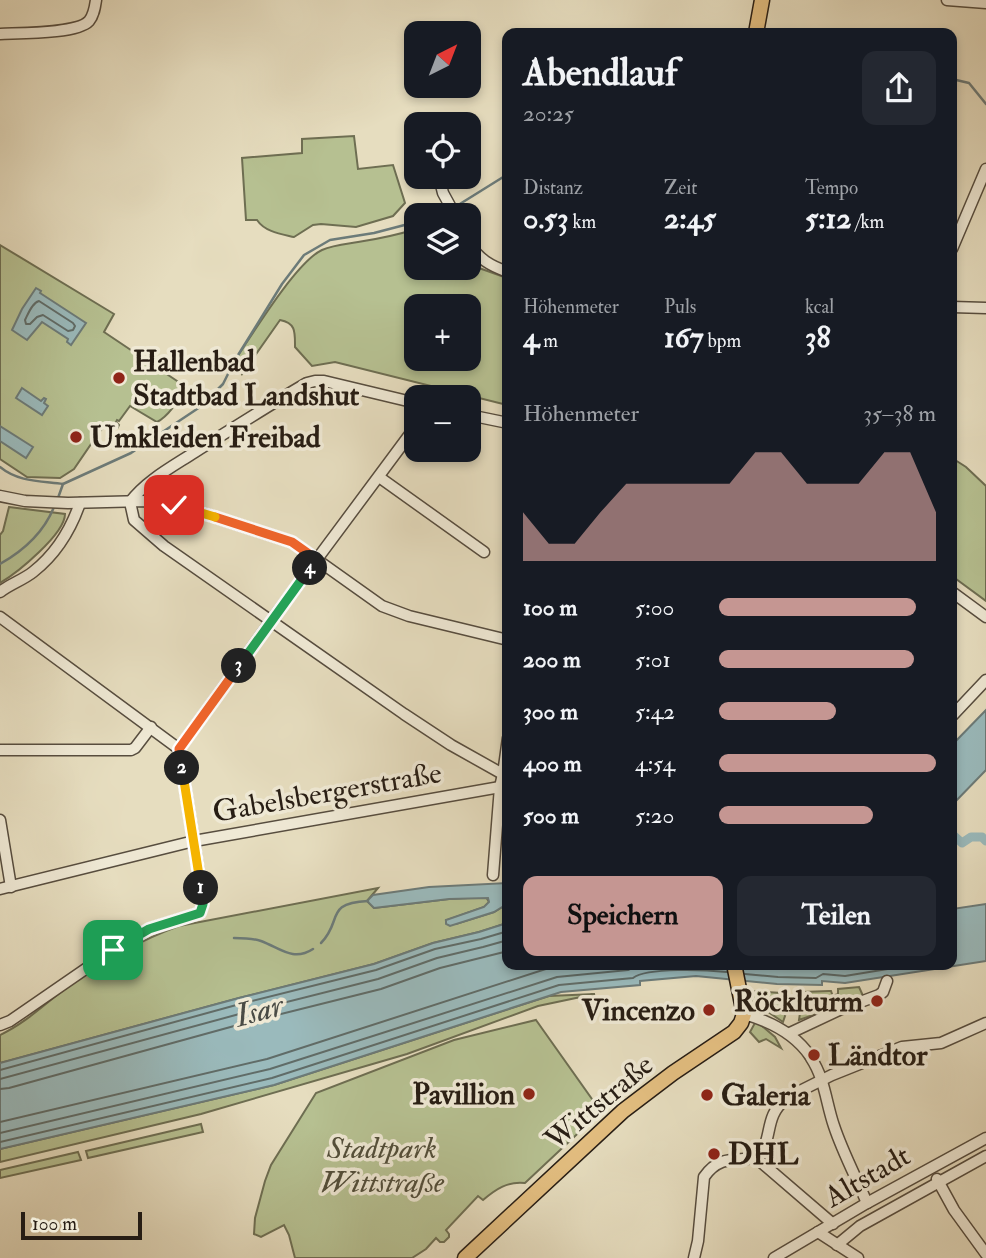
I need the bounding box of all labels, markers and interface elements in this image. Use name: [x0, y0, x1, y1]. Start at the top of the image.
north arrow: [404, 21, 481, 98]
map controls: [404, 21, 481, 462]
text: Abendlauf: [523, 49, 677, 97]
button: share: [862, 51, 936, 125]
text: 20:25: [523, 99, 574, 128]
button: locate: [404, 112, 481, 189]
text: Distanz: [523, 176, 583, 200]
text: Zeit: [664, 176, 697, 200]
text: Tempo: [805, 176, 858, 200]
text: 0.53: [523, 200, 568, 237]
text: 2:45: [664, 200, 716, 237]
text: 5:12: [805, 200, 852, 237]
button: layers: [404, 203, 481, 280]
text: km: [568, 210, 596, 234]
text: /km: [852, 210, 884, 234]
button: +: [404, 294, 481, 371]
text: Höhenmeter: [523, 295, 619, 319]
text: Puls: [664, 295, 696, 319]
text: kcal: [805, 295, 834, 319]
text: 4: [523, 319, 539, 356]
text: 167: [664, 319, 703, 356]
text: 38: [805, 319, 831, 356]
text: m: [539, 329, 558, 353]
text: bpm: [703, 329, 741, 353]
place label: Hallenbad Stadtbad Landshut: [133, 343, 360, 414]
marker: Hallenbad Stadtbad Landshut: [111, 370, 127, 386]
button: −: [404, 385, 481, 462]
text: Höhenmeter: [523, 399, 639, 428]
text: 35–38 m: [863, 399, 936, 428]
place label: Umkleiden Freibad: [90, 419, 321, 456]
marker: Umkleiden Freibad: [68, 429, 84, 445]
pin: [144, 475, 204, 535]
icon: check: [155, 486, 193, 524]
pin: 4: [292, 550, 328, 586]
text: 4: [304, 555, 315, 579]
text: 100 m: [523, 593, 577, 622]
text: 5:00: [635, 593, 674, 622]
text: 200 m: [523, 645, 581, 674]
text: 5:01: [635, 645, 671, 674]
pin: 3: [222, 648, 256, 684]
text: 3: [235, 653, 242, 677]
text: 300 m: [523, 697, 578, 726]
text: 5:42: [635, 697, 675, 726]
text: 400 m: [523, 749, 582, 778]
text: 4:54: [635, 749, 675, 778]
pin: 2: [164, 750, 200, 786]
street label: Gabelsbergerstraße: [210, 754, 444, 831]
text: 2: [177, 755, 186, 779]
text: 500 m: [523, 801, 579, 830]
text: 5:20: [635, 801, 674, 830]
pin: 1: [184, 870, 218, 906]
text: 1: [197, 875, 204, 899]
button: Speichern: [523, 876, 723, 956]
button: Teilen: [737, 876, 936, 956]
pin: [83, 920, 143, 980]
icon: arrive: [94, 931, 132, 969]
place label: Röcklturm: [734, 983, 864, 1020]
water label: Isar: [229, 985, 290, 1037]
place label: Vincenzo: [580, 992, 695, 1029]
marker: Röcklturm: [869, 993, 885, 1009]
marker: Vincenzo: [701, 1002, 717, 1018]
place label: Ländtor: [828, 1037, 928, 1074]
street label: Wittstraße: [537, 1046, 661, 1159]
marker: Ländtor: [806, 1047, 822, 1063]
place label: Pavillion: [412, 1076, 516, 1113]
place label: Galeria: [721, 1077, 812, 1114]
marker: Pavillion: [521, 1086, 537, 1102]
marker: Galeria: [699, 1087, 715, 1103]
park label: Stadtpark Wittstraße: [320, 1130, 445, 1201]
place label: DHL: [728, 1136, 799, 1173]
street label: Altstadt: [817, 1137, 917, 1216]
marker: DHL: [706, 1146, 722, 1162]
scale bar: [21, 1209, 142, 1241]
text: 100 m: [32, 1212, 77, 1236]

